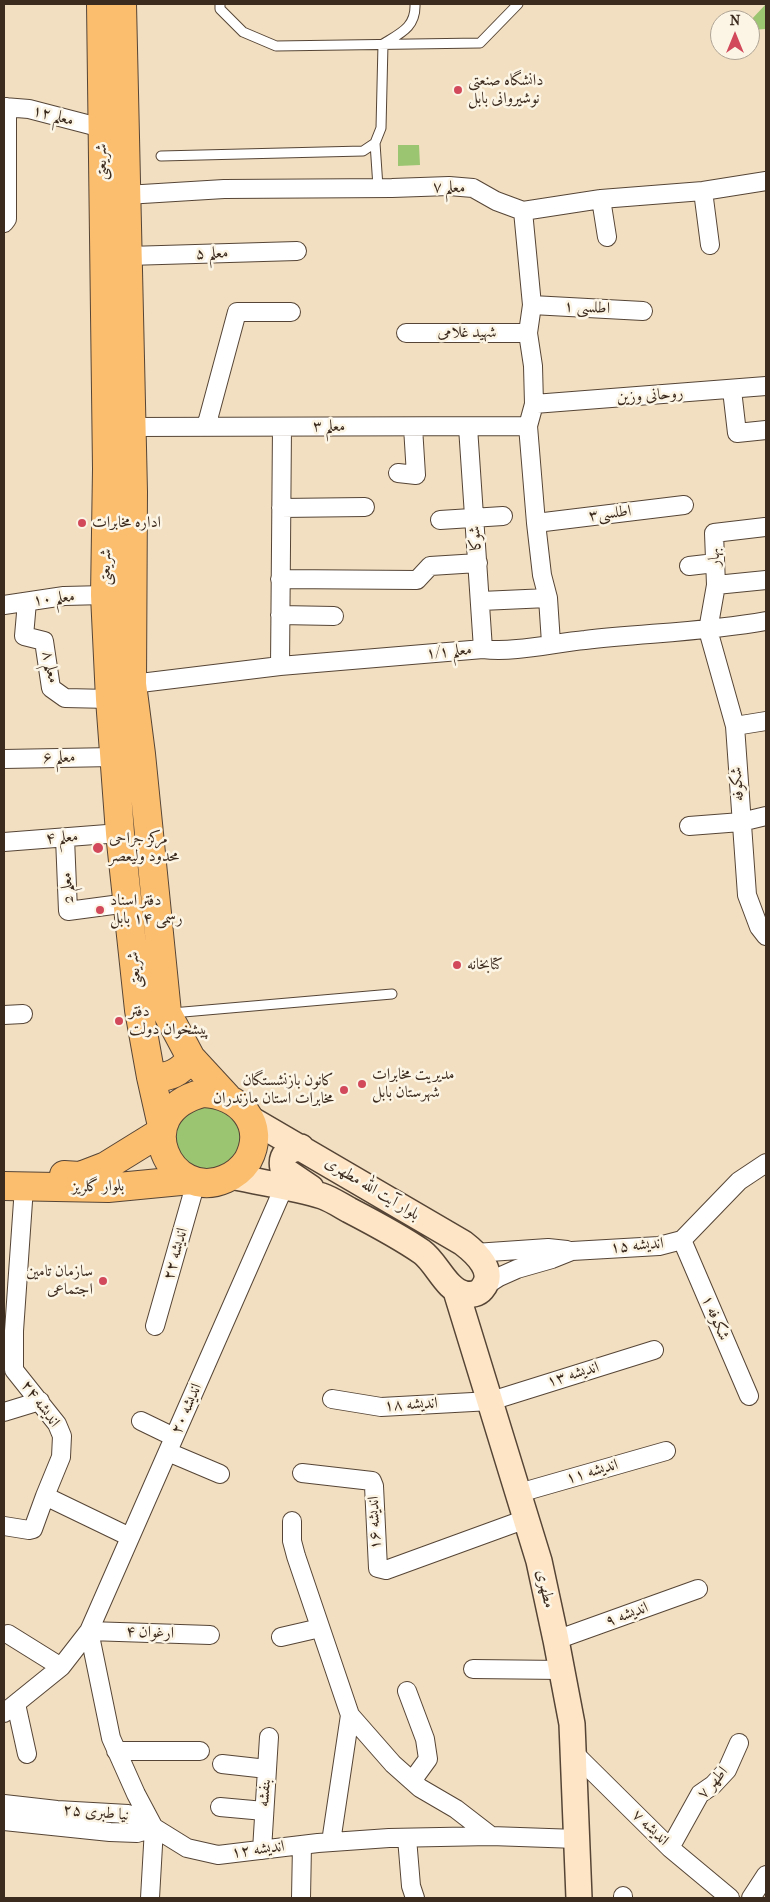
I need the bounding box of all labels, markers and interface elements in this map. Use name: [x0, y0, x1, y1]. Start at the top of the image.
north arrow: [710, 10, 760, 60]
text: N: [730, 12, 740, 29]
place label: دانشگاه صنعتی نوشیروانی بابل: [468, 71, 543, 109]
marker: دانشگاه صنعتی نوشیروانی بابل: [452, 84, 464, 96]
street label: معلم ۱۲: [30, 101, 76, 131]
street label: شریعتی: [92, 143, 112, 181]
street label: معلم ۷: [432, 178, 466, 198]
street label: معلم ۵: [195, 244, 229, 264]
street label: اطلسی ۱: [563, 297, 611, 319]
street label: شهید غلامی: [438, 323, 496, 343]
street label: روحانی وزین: [616, 384, 684, 408]
street label: معلم ۳: [313, 417, 345, 437]
street label: اطلسی۳: [588, 502, 632, 526]
place label: اداره مخابرات: [92, 513, 161, 533]
marker: اداره مخابرات: [76, 517, 88, 529]
street label: شوکا: [466, 525, 486, 551]
street label: بهار: [705, 547, 725, 567]
street label: شریعتی: [96, 548, 116, 586]
street label: معلم ۱۰: [32, 587, 76, 611]
street label: معلم ۱/۱: [425, 640, 473, 664]
street label: معلم ۸: [37, 649, 63, 685]
street label: معلم ۶: [43, 748, 75, 768]
street label: شکوفه: [727, 766, 749, 802]
street label: معلم ۴: [45, 827, 79, 849]
place label: مرکز جراحی محدود ولیعصر: [109, 829, 179, 867]
marker: مرکز جراحی محدود ولیعصر: [91, 841, 105, 855]
street label: معلم 2: [57, 871, 79, 905]
place label: دفتر اسناد رسمی ۱۴ بابل: [110, 891, 183, 929]
marker: دفتر اسناد رسمی ۱۴ بابل: [94, 904, 106, 916]
street label: شریعتی: [124, 951, 146, 989]
place label: کتابخانه: [467, 955, 503, 975]
marker: کتابخانه: [451, 959, 463, 971]
place label: دفتر پیشخوان دولت: [129, 1002, 209, 1040]
marker: دفتر پیشخوان دولت: [113, 1015, 125, 1027]
place label: مدیریت مخابرات شهرستان بابل: [372, 1065, 454, 1103]
place label: کانون بازنشستگان مخابرات استان مازندران: [213, 1071, 334, 1109]
marker: مدیریت مخابرات شهرستان بابل: [356, 1078, 368, 1090]
marker: کانون بازنشستگان مخابرات استان مازندران: [338, 1084, 350, 1096]
street label: بلوار آیت الله مطهری: [321, 1153, 423, 1225]
street label: بلوار گلریز: [72, 1177, 124, 1197]
street label: اندیشه ۲۲: [159, 1226, 193, 1282]
street label: اندیشه ۱۵: [610, 1234, 664, 1258]
place label: سازمان تامین اجتماعی: [26, 1262, 93, 1300]
marker: سازمان تامین اجتماعی: [97, 1275, 109, 1287]
street label: شکوفه ۱: [697, 1292, 733, 1344]
street label: اندیشه ١٣: [545, 1358, 601, 1392]
street label: اندیشه ۲۴: [17, 1377, 63, 1431]
street label: اندیشه ۲۰: [167, 1381, 207, 1437]
street label: اندیشه ۱۸: [384, 1394, 438, 1416]
street label: اندیشه ۱۱: [564, 1455, 620, 1489]
street label: اندیشه ۱۶: [364, 1496, 386, 1550]
street label: مطهری: [532, 1568, 558, 1610]
street label: اندیشه ۹: [603, 1598, 651, 1632]
street label: ارغوان ۴: [125, 1623, 175, 1643]
street label: اطهر ۷: [693, 1763, 733, 1803]
street label: بنفشه: [254, 1778, 276, 1808]
street label: نیا طبری ۲۵: [62, 1801, 130, 1825]
street label: اندیشه ۷: [627, 1806, 673, 1850]
street label: اندیشه ۱۲: [230, 1837, 286, 1863]

